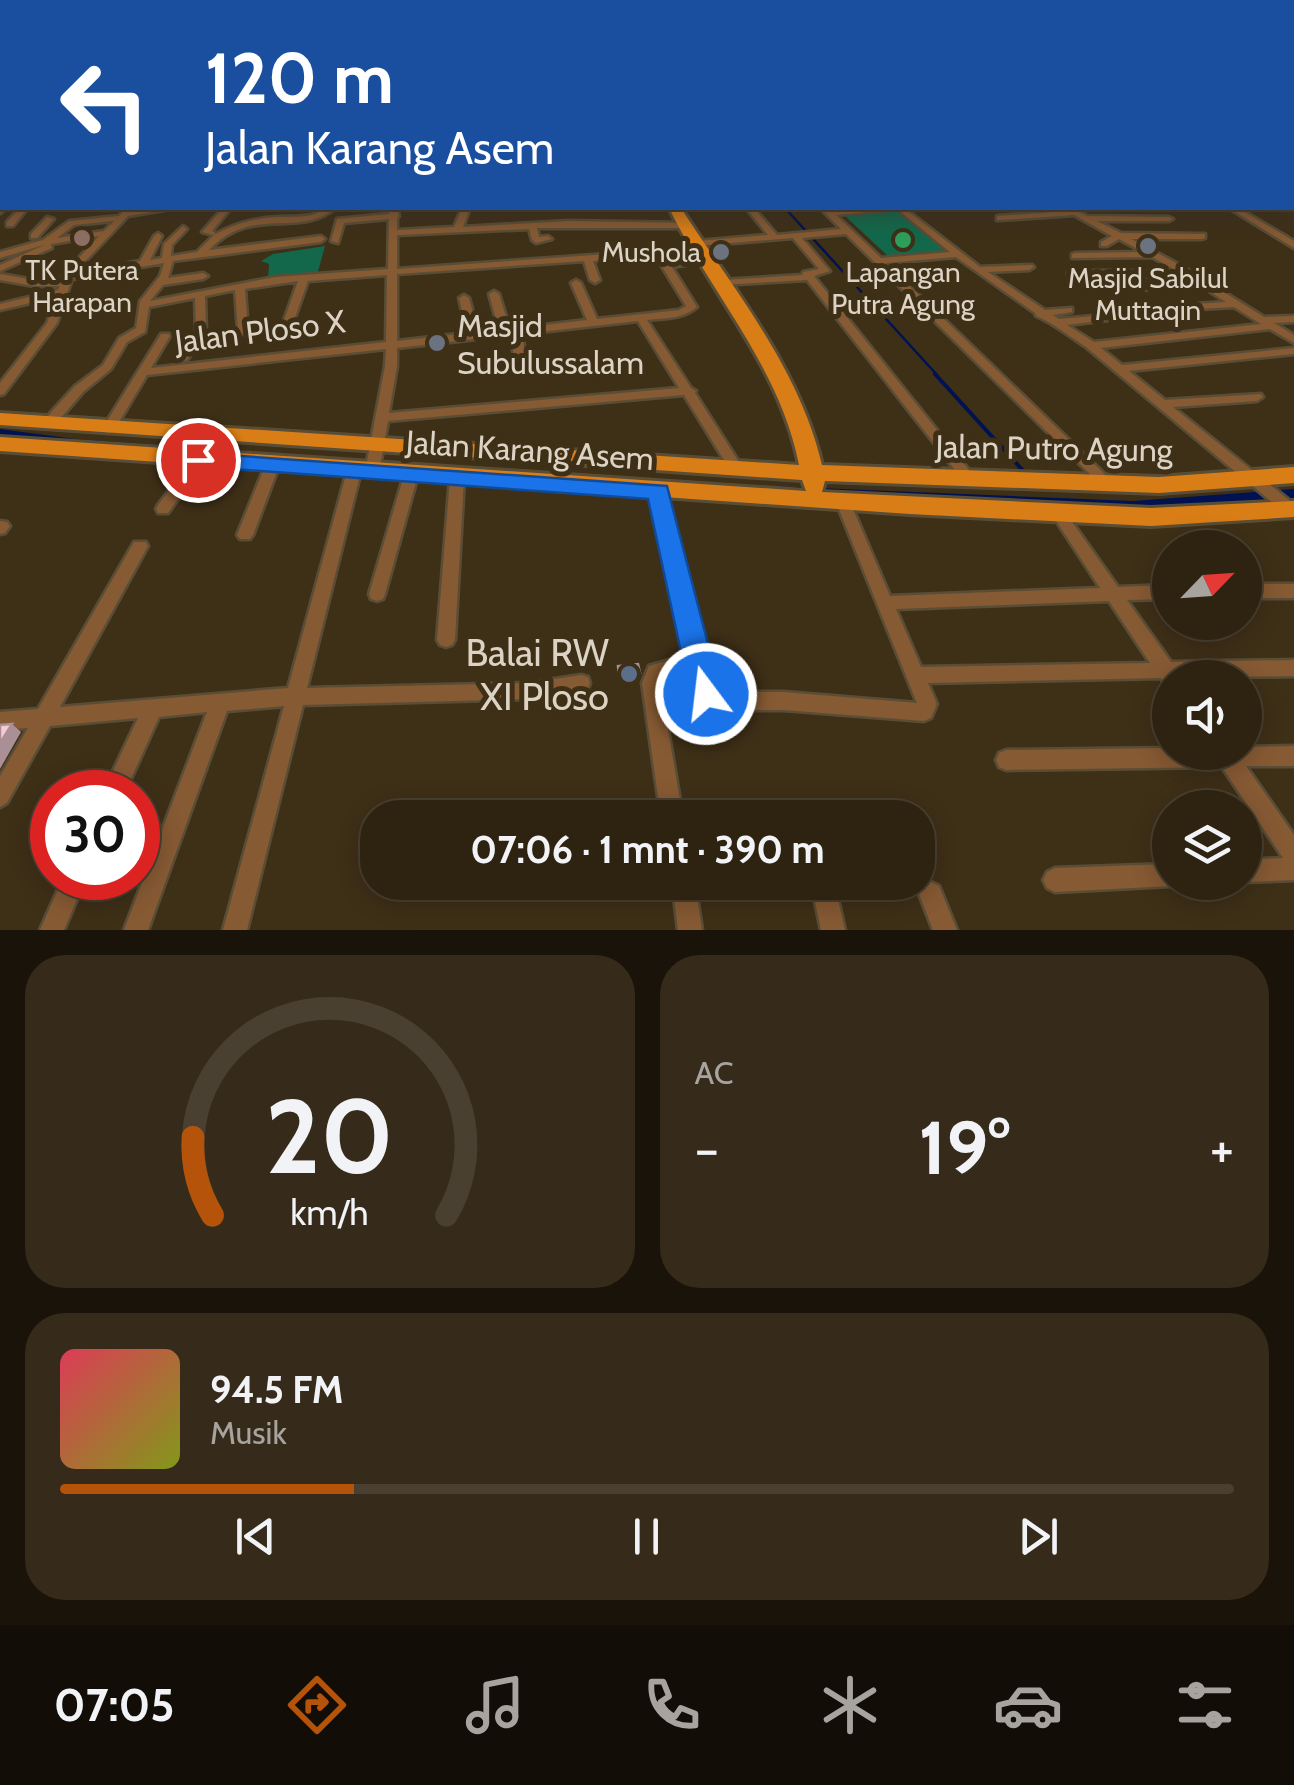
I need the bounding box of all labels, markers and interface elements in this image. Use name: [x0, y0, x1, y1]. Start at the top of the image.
text: 120 m: [205, 35, 394, 121]
icon: left: [40, 40, 170, 170]
text: Jalan Karang Asem: [205, 121, 554, 175]
marker: TK Putera Harapan: [71, 227, 93, 249]
marker: Lapangan Putra Agung: [892, 229, 914, 251]
place label: Mushola: [602, 235, 702, 269]
marker: Masjid Sabilul Muttaqin: [1137, 235, 1159, 257]
marker: Mushola: [710, 241, 732, 263]
place label: TK Putera Harapan: [25, 253, 139, 319]
place label: Lapangan Putra Agung: [831, 255, 976, 321]
place label: Masjid Sabilul Muttaqin: [1068, 261, 1229, 327]
street label: Jalan Ploso X: [172, 301, 347, 361]
place label: Masjid Subulussalam: [457, 306, 644, 382]
marker: Masjid Subulussalam: [426, 332, 448, 354]
pin: [156, 418, 241, 503]
street label: Jalan Karang Asem: [404, 422, 655, 478]
street label: Jalan Putro Agung: [934, 426, 1174, 470]
icon: arrive: [171, 433, 226, 488]
north arrow: [1152, 530, 1262, 640]
map controls: [1152, 530, 1262, 900]
place label: Balai RW XI Ploso: [465, 629, 609, 720]
position arrow: [654, 642, 758, 746]
button: sound: [1152, 660, 1262, 770]
marker: Balai RW XI Ploso: [618, 663, 640, 685]
speed limit sign: 30: [30, 770, 160, 900]
button: layers: [1152, 790, 1262, 900]
text: 07:06 · 1 mnt · 390 m: [470, 826, 825, 873]
text: AC: [695, 1053, 734, 1092]
text: 20: [266, 1073, 394, 1199]
text: 19°: [919, 1102, 1010, 1193]
text: −: [695, 1115, 719, 1182]
text: +: [1210, 1115, 1234, 1182]
text: km/h: [291, 1191, 369, 1234]
text: 94.5 FM: [210, 1366, 343, 1413]
text: Musik: [210, 1413, 287, 1452]
icon: previous: [228, 1509, 283, 1564]
icon: pause: [619, 1509, 674, 1564]
icon: next: [1011, 1509, 1066, 1564]
icon: directions: [282, 1670, 352, 1740]
icon: music: [460, 1670, 530, 1740]
icon: phone: [637, 1670, 707, 1740]
icon: climate: [815, 1670, 885, 1740]
icon: car: [993, 1670, 1063, 1740]
icon: filters: [1170, 1670, 1240, 1740]
text: 07:05: [54, 1678, 174, 1732]

